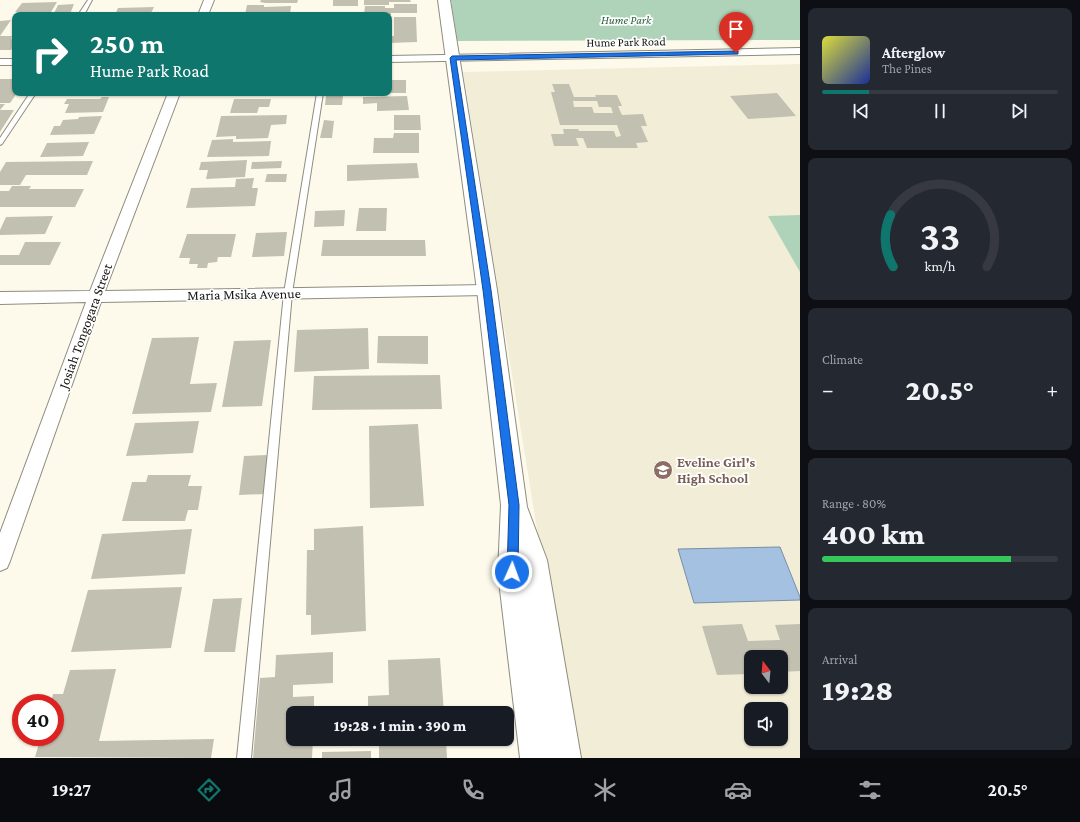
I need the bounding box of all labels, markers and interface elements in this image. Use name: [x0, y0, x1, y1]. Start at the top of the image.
pin: [719, 12, 753, 53]
park label: Hume Park: [601, 13, 652, 27]
icon: arrive: [725, 18, 747, 40]
icon: right: [24, 28, 76, 80]
text: 250 m: [90, 28, 164, 59]
street label: Hume Park Road: [586, 34, 666, 50]
text: Afterglow: [882, 45, 945, 61]
text: Hume Park Road: [90, 61, 209, 81]
text: The Pines: [882, 61, 932, 76]
icon: previous: [850, 100, 872, 122]
icon: pause: [929, 100, 951, 122]
icon: next: [1008, 100, 1030, 122]
text: 33: [920, 213, 960, 259]
text: km/h: [925, 258, 956, 274]
street label: Josiah Tongogara Street: [54, 261, 115, 393]
street label: Maria Msika Avenue: [187, 285, 301, 303]
text: Climate: [822, 352, 863, 367]
text: 20.5°: [906, 373, 974, 406]
text: −: [822, 377, 834, 402]
text: +: [1046, 377, 1058, 402]
place label: Eveline Girl's High School: [677, 454, 756, 486]
school or university icon: Eveline Girl's High School: [652, 459, 674, 481]
text: Range · 80%: [822, 496, 886, 511]
text: 400 km: [822, 517, 925, 550]
position arrow: [491, 551, 533, 593]
north arrow: [744, 650, 788, 694]
map controls: [744, 650, 788, 746]
text: Arrival: [822, 652, 857, 667]
text: 19:28: [822, 673, 893, 706]
speed limit sign: 40: [12, 694, 64, 746]
button: sound: [744, 702, 788, 746]
text: 19:28 · 1 min · 390 m: [334, 718, 466, 734]
icon: directions: [195, 776, 223, 804]
icon: music: [327, 776, 355, 804]
icon: phone: [459, 776, 487, 804]
icon: climate: [591, 776, 619, 804]
icon: car: [724, 776, 752, 804]
icon: filters: [856, 776, 884, 804]
text: 19:27: [52, 780, 91, 800]
text: 20.5°: [988, 780, 1028, 800]

